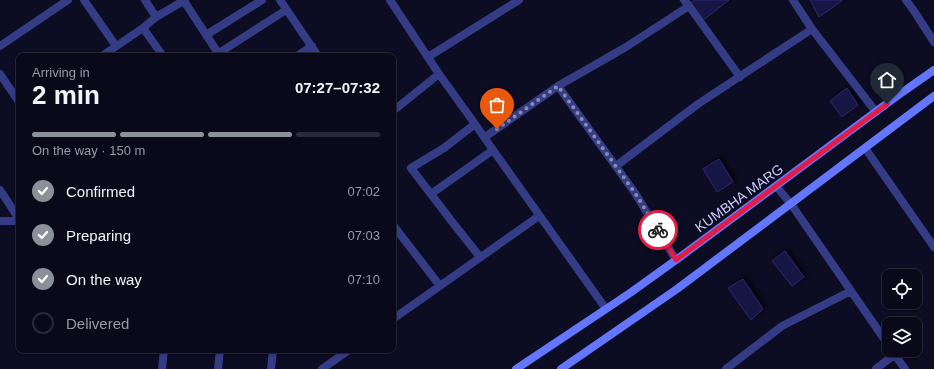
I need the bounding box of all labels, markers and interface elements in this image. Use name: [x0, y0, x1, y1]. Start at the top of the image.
pin: [870, 63, 904, 104]
text: Arriving in: [32, 65, 90, 80]
icon: home: [876, 69, 898, 91]
text: 07:27–07:32: [295, 79, 380, 96]
text: 2 min: [32, 80, 100, 110]
pin: [480, 88, 514, 129]
icon: bag: [486, 94, 508, 116]
text: On the way · 150 m: [32, 143, 145, 158]
street label: KUMBHA MARG: [692, 161, 786, 235]
icon: check: [32, 180, 54, 202]
text: Confirmed: [66, 183, 135, 200]
text: 07:02: [347, 184, 380, 199]
courier: [638, 210, 678, 250]
icon: bike: [647, 219, 669, 241]
icon: check: [32, 224, 54, 246]
text: Preparing: [66, 227, 131, 244]
text: 07:03: [347, 228, 380, 243]
icon: check: [32, 268, 54, 290]
map controls: [882, 269, 922, 357]
button: locate: [882, 269, 922, 309]
text: On the way: [66, 271, 142, 288]
text: 07:10: [347, 272, 380, 287]
text: Delivered: [66, 315, 129, 332]
button: layers: [882, 317, 922, 357]

